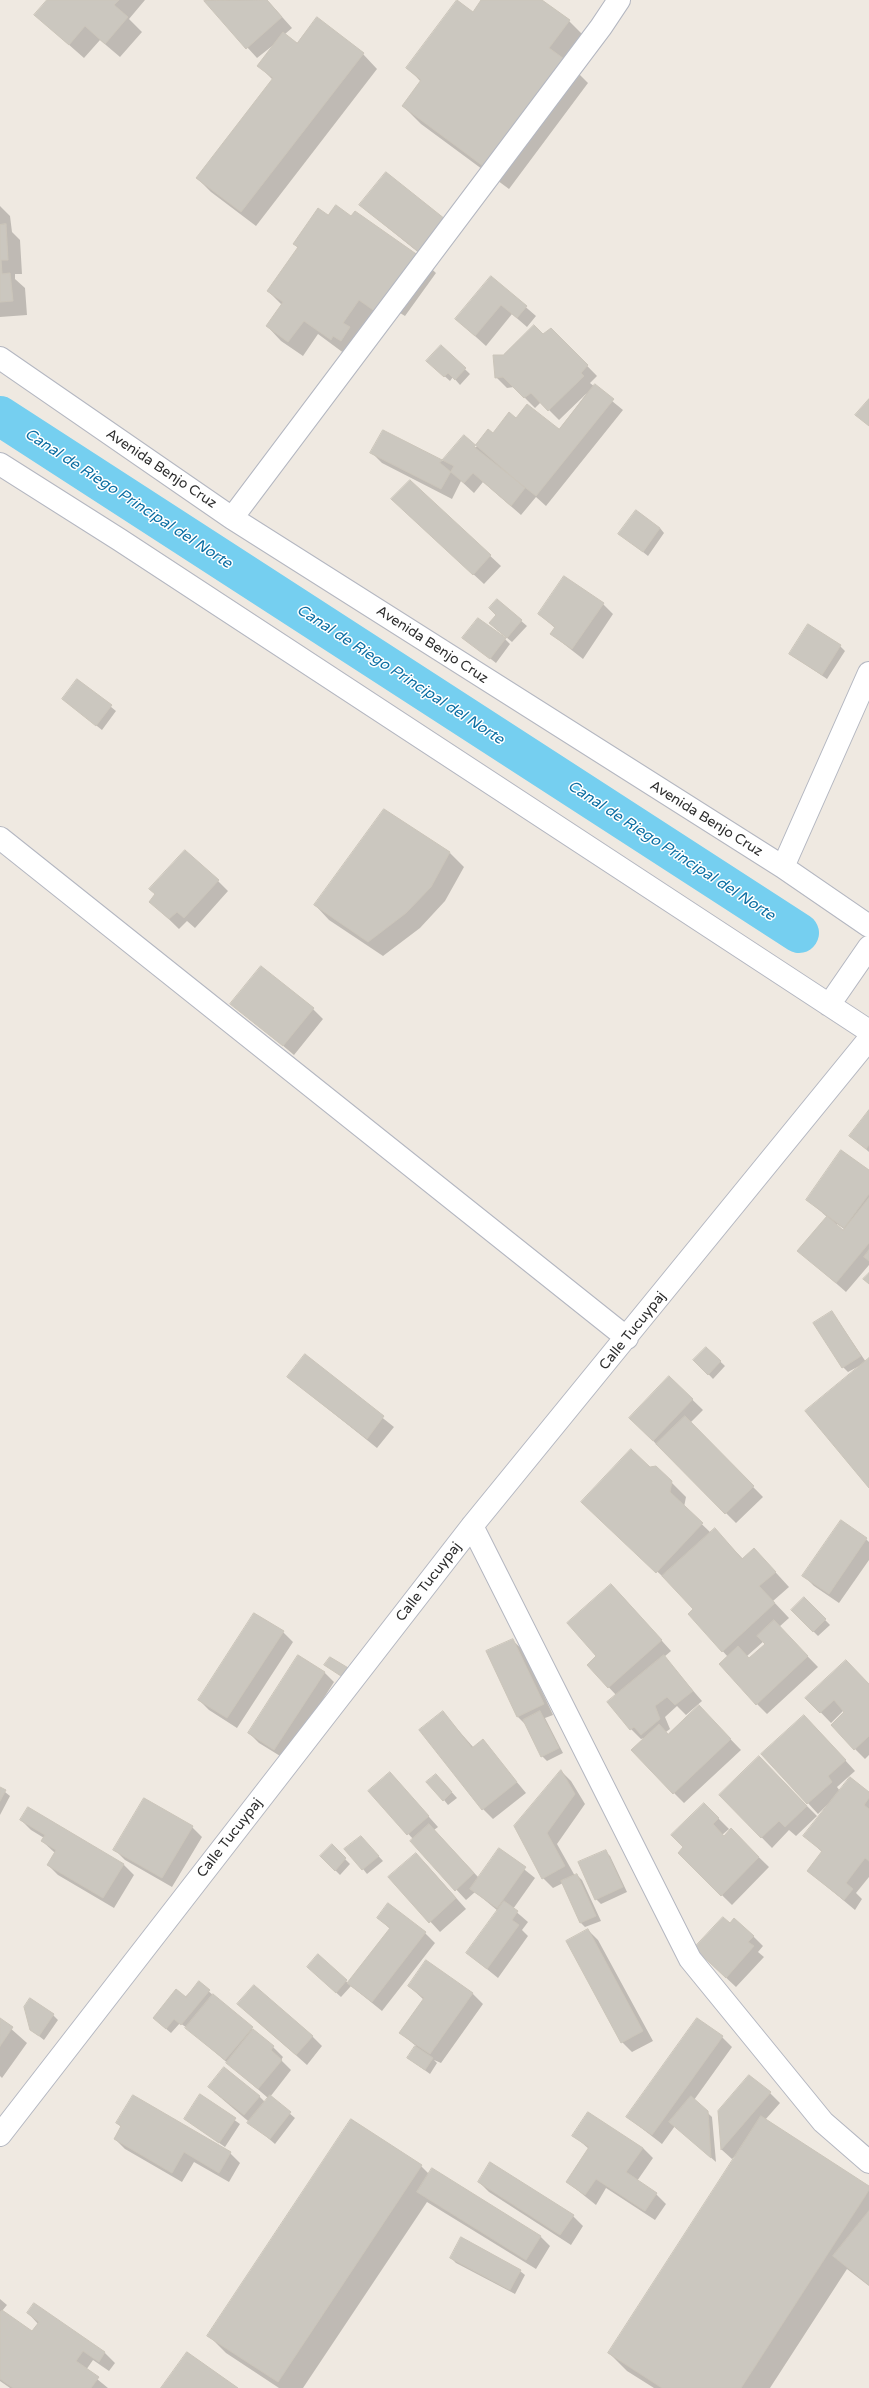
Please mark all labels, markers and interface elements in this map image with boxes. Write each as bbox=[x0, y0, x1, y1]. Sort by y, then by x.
water label: Canal de Riego Principal del Norte bbox=[21, 425, 235, 573]
street label: Avenida Benjo Cruz bbox=[102, 426, 220, 512]
water label: Canal de Riego Principal del Norte bbox=[293, 601, 507, 749]
street label: Avenida Benjo Cruz bbox=[373, 603, 491, 687]
water label: Canal de Riego Principal del Norte bbox=[564, 777, 778, 925]
street label: Avenida Benjo Cruz bbox=[647, 777, 765, 861]
street label: Calle Tucuypaj bbox=[596, 1288, 670, 1374]
street label: Calle Tucuypaj bbox=[393, 1539, 465, 1625]
street label: Calle Tucuypaj bbox=[194, 1795, 266, 1881]

